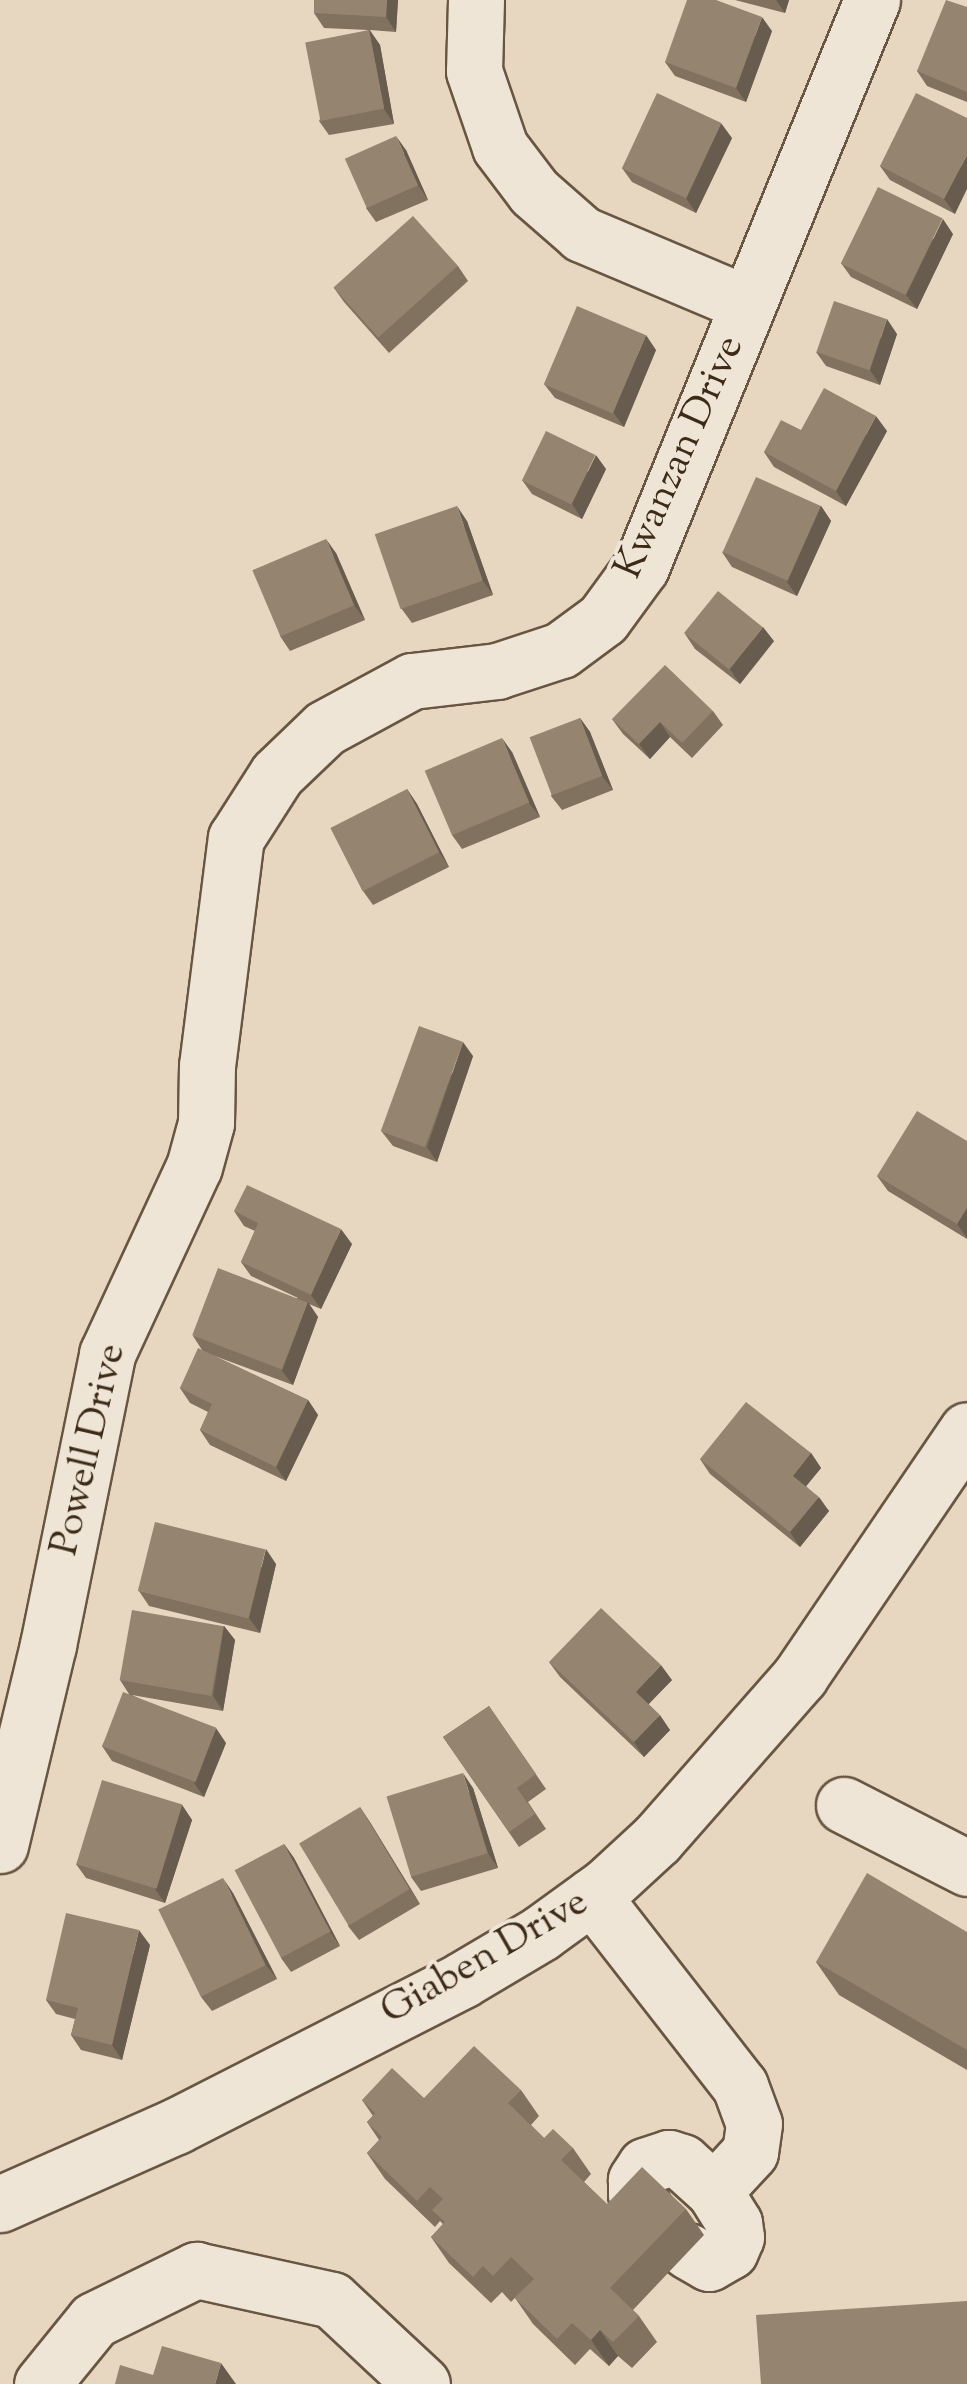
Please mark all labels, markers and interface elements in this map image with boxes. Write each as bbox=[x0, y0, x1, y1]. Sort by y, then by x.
street label: Kwanzan Drive bbox=[606, 329, 756, 587]
street label: Powell Drive bbox=[42, 1339, 138, 1561]
street label: Giaben Drive bbox=[373, 1879, 597, 2037]

